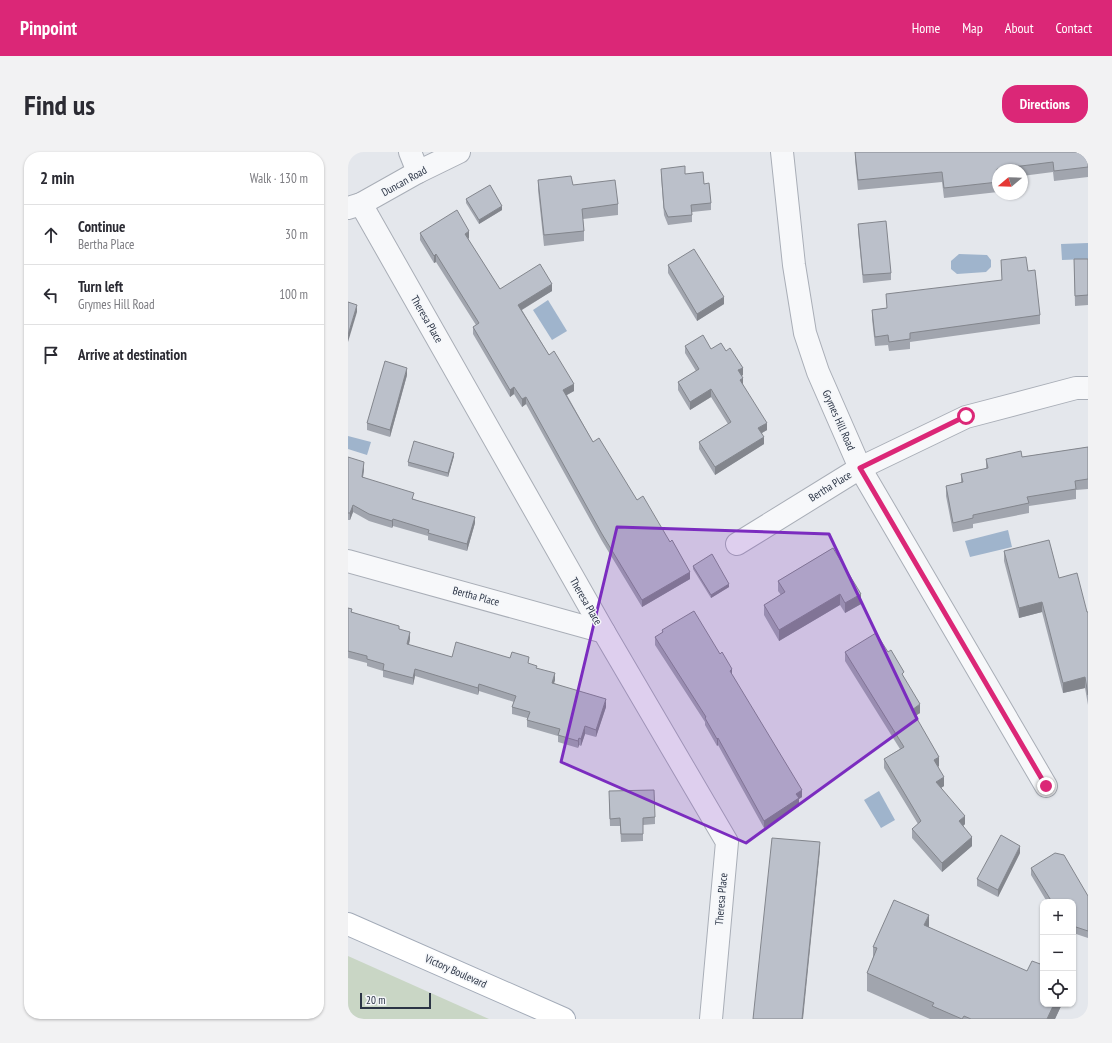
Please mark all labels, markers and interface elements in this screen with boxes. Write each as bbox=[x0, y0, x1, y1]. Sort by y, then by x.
text: Pinpoint bbox=[20, 16, 77, 40]
text: Home bbox=[912, 19, 940, 37]
text: Map bbox=[962, 19, 983, 37]
text: About bbox=[1005, 19, 1034, 37]
text: Contact bbox=[1056, 19, 1092, 37]
button: Directions bbox=[1002, 85, 1088, 123]
text: Find us bbox=[24, 86, 95, 123]
street label: Duncan Road bbox=[379, 163, 429, 199]
north arrow bbox=[992, 164, 1028, 200]
text: 2 min bbox=[40, 167, 74, 189]
text: Walk · 130 m bbox=[250, 170, 308, 187]
text: Continue bbox=[78, 217, 125, 236]
icon: ahead bbox=[40, 224, 62, 246]
text: 30 m bbox=[285, 226, 308, 243]
text: Bertha Place bbox=[78, 236, 135, 253]
text: Turn left bbox=[78, 277, 123, 296]
icon: left bbox=[40, 284, 62, 306]
text: 100 m bbox=[279, 286, 308, 303]
street label: Theresa Place bbox=[408, 293, 446, 346]
text: Grymes Hill Road bbox=[78, 296, 155, 313]
icon: arrive bbox=[40, 344, 62, 366]
text: Arrive at destination bbox=[78, 345, 187, 364]
street label: Grymes Hill Road bbox=[819, 388, 859, 453]
route start bbox=[957, 407, 975, 425]
street label: Bertha Place bbox=[806, 467, 854, 505]
street label: Theresa Place bbox=[567, 575, 605, 628]
street label: Bertha Place bbox=[451, 583, 501, 609]
route end bbox=[1037, 777, 1055, 795]
street label: Theresa Place bbox=[712, 872, 730, 926]
map controls bbox=[1040, 899, 1076, 1007]
button: + bbox=[1040, 899, 1076, 935]
button: − bbox=[1040, 935, 1076, 971]
street label: Victory Boulevard bbox=[422, 951, 489, 991]
button: locate bbox=[1040, 971, 1076, 1007]
scale bar bbox=[360, 991, 431, 1010]
text: 20 m bbox=[366, 993, 385, 1007]

